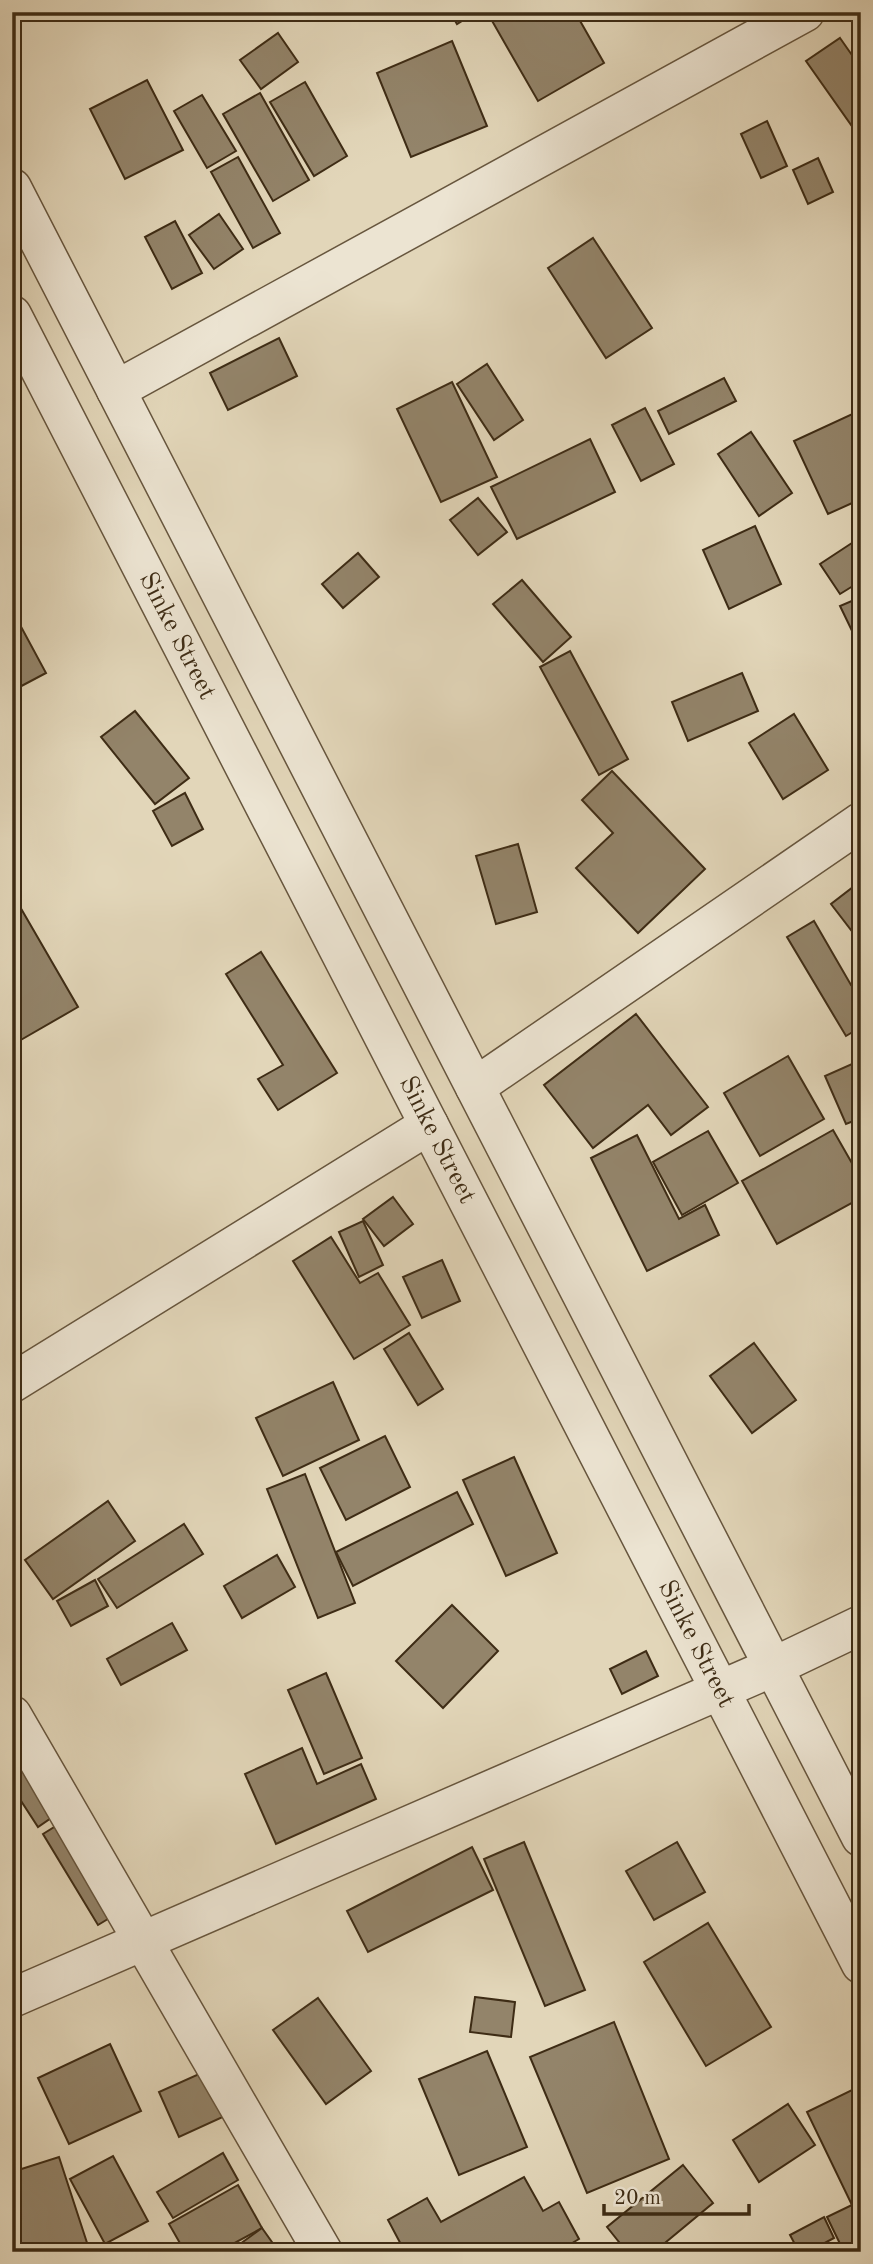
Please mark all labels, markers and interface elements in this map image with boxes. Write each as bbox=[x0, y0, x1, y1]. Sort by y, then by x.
street label: Sinke Street bbox=[134, 568, 220, 704]
street label: Sinke Street bbox=[394, 1072, 480, 1208]
street label: Sinke Street bbox=[653, 1576, 739, 1712]
scale bar bbox=[604, 2173, 749, 2217]
text: 20 m bbox=[614, 2188, 661, 2209]

